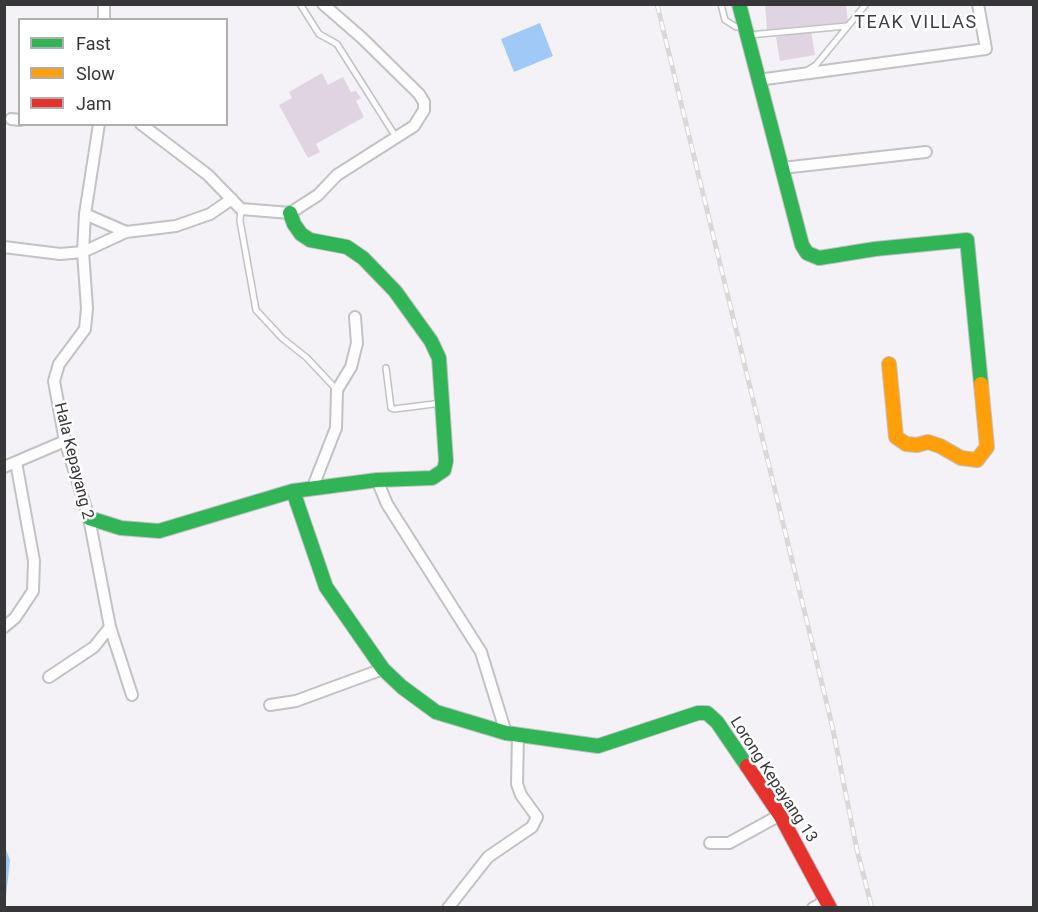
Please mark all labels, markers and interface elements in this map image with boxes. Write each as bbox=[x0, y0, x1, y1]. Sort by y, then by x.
district label: TEAK VILLAS bbox=[854, 12, 978, 34]
legend bbox=[18, 18, 228, 126]
text: Fast bbox=[76, 33, 111, 54]
text: Slow bbox=[76, 63, 115, 84]
text: Jam bbox=[76, 93, 112, 114]
street label: Hala Kepayang 2 bbox=[49, 401, 97, 521]
street label: Lorong Kepayang 13 bbox=[725, 714, 821, 846]

